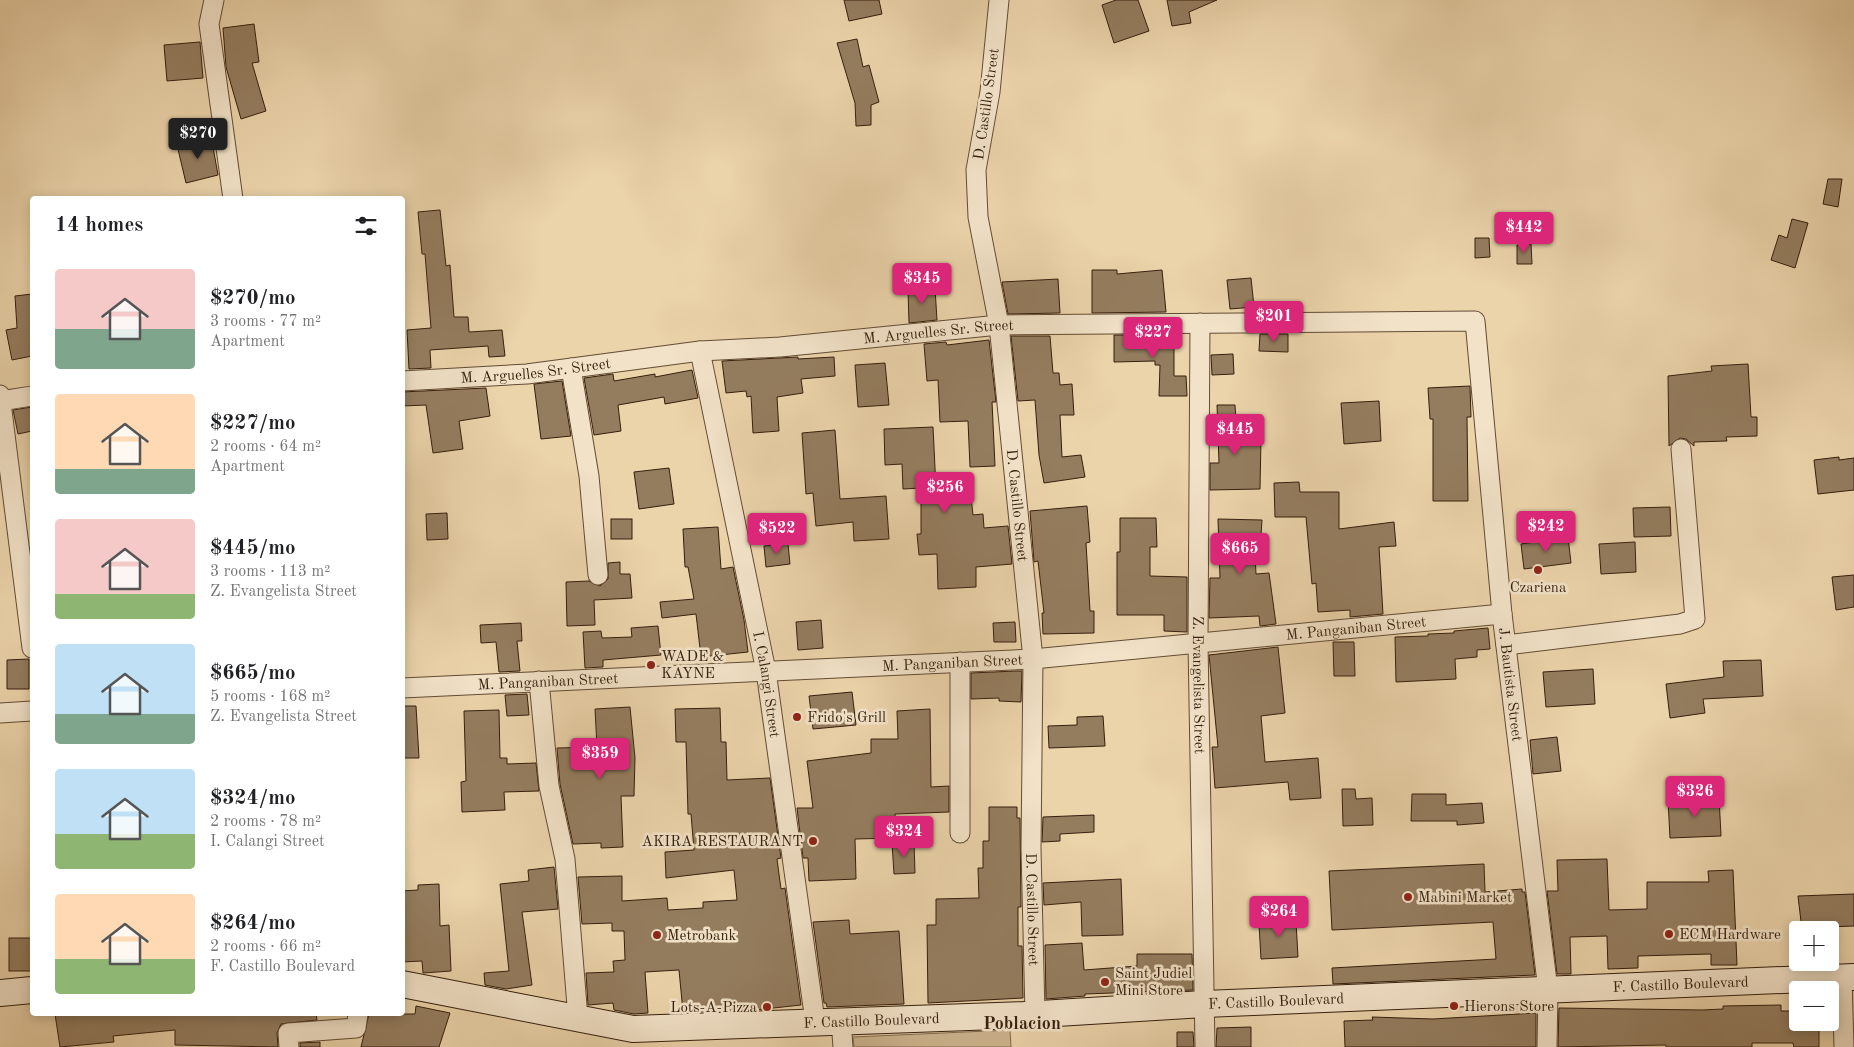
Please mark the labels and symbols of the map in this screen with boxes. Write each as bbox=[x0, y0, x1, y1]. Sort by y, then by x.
street label: D. Castillo Street bbox=[972, 47, 1003, 161]
pin: $270 bbox=[168, 118, 228, 160]
pin: $442 bbox=[1494, 212, 1554, 254]
pin: $345 bbox=[892, 262, 952, 305]
pin: $201 bbox=[1244, 300, 1304, 343]
pin: $227 bbox=[1123, 316, 1183, 359]
street label: M. Arguelles Sr. Street bbox=[863, 319, 1014, 348]
street label: M. Arguelles Sr. Street bbox=[460, 357, 612, 387]
pin: $445 bbox=[1205, 414, 1265, 456]
street label: D. Castillo Street bbox=[1003, 448, 1029, 562]
pin: $256 bbox=[915, 472, 975, 514]
pin: $242 bbox=[1516, 510, 1576, 553]
pin: $522 bbox=[747, 512, 807, 555]
pin: $665 bbox=[1210, 532, 1270, 575]
marker: Czariena bbox=[1532, 564, 1544, 576]
place label: Czariena bbox=[1510, 581, 1567, 596]
street label: M. Panganiban Street bbox=[1285, 615, 1427, 644]
street label: Z. Evangelista Street bbox=[1189, 616, 1206, 754]
street label: J. Bautista Street bbox=[1495, 627, 1524, 742]
street label: I. Calangi Street bbox=[749, 630, 781, 739]
place label: WADE & KAYNE bbox=[661, 650, 724, 682]
street label: M. Panganiban Street bbox=[882, 653, 1023, 675]
marker: WADE & KAYNE bbox=[645, 659, 657, 671]
street label: M. Panganiban Street bbox=[477, 672, 619, 694]
marker: Frido's Grill bbox=[791, 711, 803, 723]
place label: Frido's Grill bbox=[807, 711, 886, 726]
pin: $359 bbox=[570, 738, 630, 780]
pin: $326 bbox=[1665, 776, 1725, 818]
pin: $324 bbox=[874, 816, 934, 858]
place label: AKIRA RESTAURANT bbox=[642, 835, 803, 850]
marker: AKIRA RESTAURANT bbox=[807, 835, 819, 847]
street label: D. Castillo Street bbox=[1022, 853, 1040, 966]
marker: Mabini Market bbox=[1402, 891, 1414, 903]
place label: Mabini Market bbox=[1418, 891, 1512, 906]
pin: $264 bbox=[1249, 896, 1309, 938]
marker: ECM Hardware bbox=[1663, 928, 1675, 940]
place label: ECM Hardware bbox=[1679, 928, 1781, 943]
marker: Metrobank bbox=[651, 929, 663, 941]
place label: Metrobank bbox=[667, 929, 737, 944]
place label: Saint Judiel Mini Store bbox=[1115, 967, 1192, 999]
street label: F. Castillo Boulevard bbox=[1612, 975, 1749, 996]
marker: Saint Judiel Mini Store bbox=[1099, 976, 1111, 988]
street label: F. Castillo Boulevard bbox=[1208, 992, 1345, 1013]
marker: Hierons Store bbox=[1448, 1000, 1460, 1012]
place label: Hierons Store bbox=[1464, 1000, 1554, 1015]
place label: Lots-A-Pizza bbox=[670, 1001, 758, 1016]
marker: Lots-A-Pizza bbox=[761, 1001, 773, 1013]
street label: F. Castillo Boulevard bbox=[803, 1012, 940, 1032]
district label: Poblacion bbox=[983, 1015, 1061, 1033]

